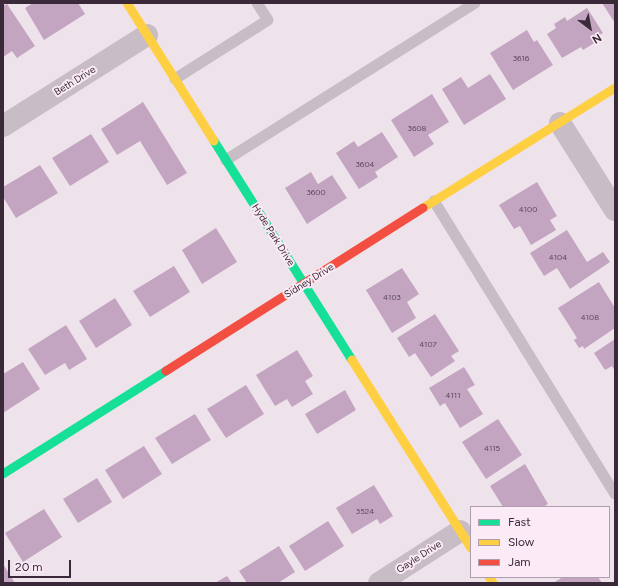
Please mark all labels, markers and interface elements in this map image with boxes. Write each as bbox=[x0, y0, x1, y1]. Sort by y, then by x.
north arrow bbox=[570, 8, 610, 48]
text: N bbox=[590, 31, 604, 46]
house number: 3616 bbox=[513, 54, 529, 64]
street label: Beth Drive bbox=[52, 64, 98, 98]
house number: 3608 bbox=[408, 124, 426, 134]
house number: 3604 bbox=[356, 160, 374, 170]
house number: 3600 bbox=[306, 188, 326, 198]
street label: Hyde Park Drive bbox=[249, 202, 297, 268]
house number: 4100 bbox=[519, 205, 537, 215]
house number: 4104 bbox=[549, 253, 567, 263]
street label: Sidney Drive bbox=[282, 261, 336, 301]
house number: 4103 bbox=[383, 293, 401, 303]
house number: 4108 bbox=[581, 313, 599, 323]
house number: 4107 bbox=[419, 340, 437, 350]
house number: 4111 bbox=[446, 391, 460, 401]
house number: 4115 bbox=[484, 444, 500, 454]
legend bbox=[470, 506, 610, 578]
house number: 3524 bbox=[356, 507, 374, 517]
text: Fast bbox=[508, 515, 531, 529]
text: Slow bbox=[508, 535, 534, 549]
street label: Gayle Drive bbox=[394, 538, 444, 576]
scale bar bbox=[10, 552, 73, 578]
text: Jam bbox=[508, 555, 531, 569]
text: 20 m bbox=[15, 560, 43, 574]

